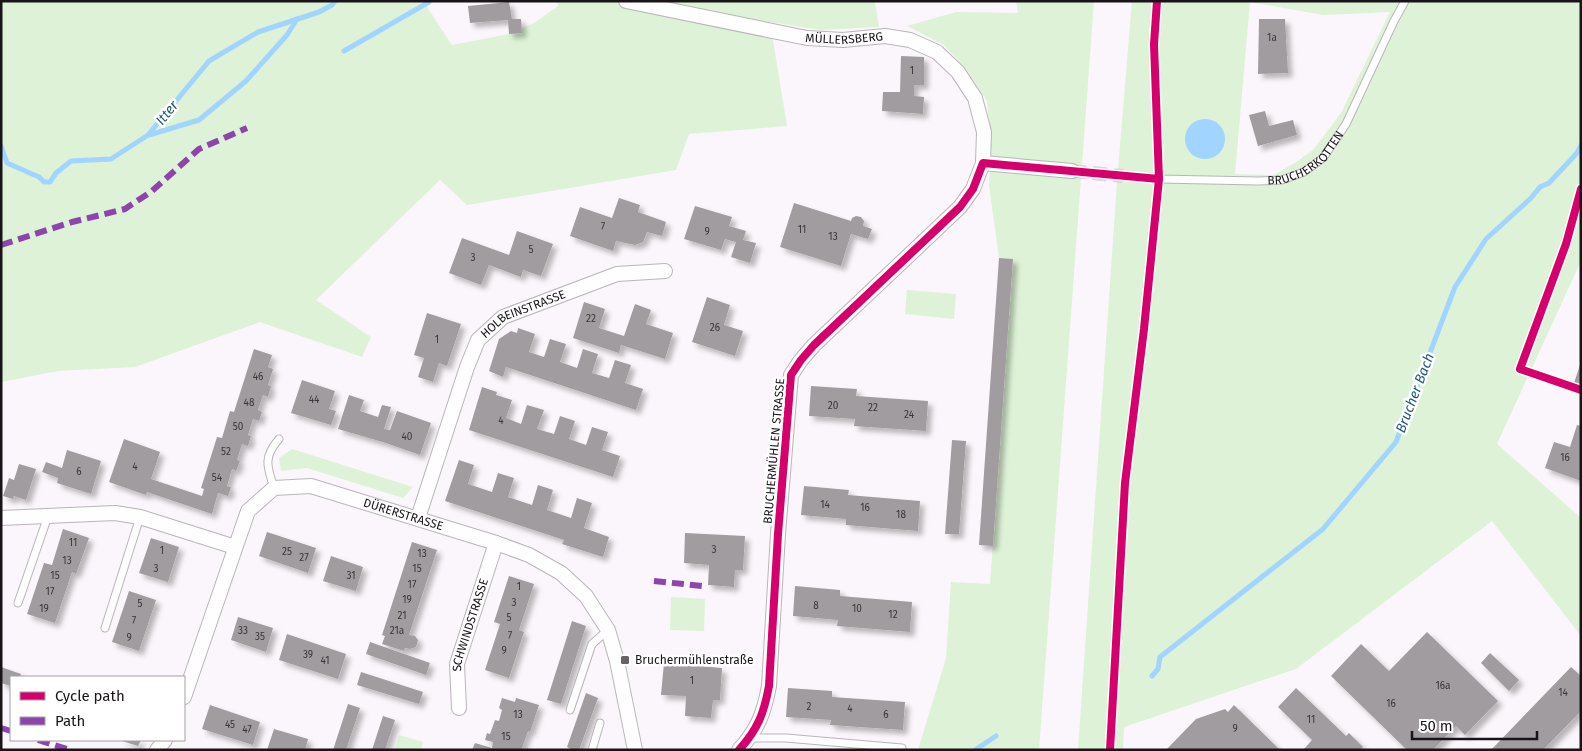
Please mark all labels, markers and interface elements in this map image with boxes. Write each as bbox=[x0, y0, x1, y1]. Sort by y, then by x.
street label: MÜLLERSBERG bbox=[805, 29, 884, 47]
house number: 1a bbox=[1267, 32, 1277, 44]
house number: 1 bbox=[910, 65, 914, 77]
water label: Itter bbox=[152, 97, 182, 129]
street label: BRUCHERKOTTEN bbox=[1267, 128, 1346, 188]
house number: 7 bbox=[601, 221, 606, 233]
house number: 11 bbox=[798, 224, 806, 236]
house number: 9 bbox=[704, 226, 710, 238]
house number: 13 bbox=[828, 231, 838, 243]
house number: 5 bbox=[528, 244, 534, 256]
house number: 3 bbox=[471, 252, 476, 264]
street label: HOLBEINSTRASSE bbox=[478, 287, 567, 341]
house number: 22 bbox=[586, 313, 596, 325]
house number: 26 bbox=[710, 322, 720, 334]
house number: 1 bbox=[435, 334, 439, 346]
water label: Brucher Bach bbox=[1392, 351, 1438, 435]
house number: 46 bbox=[253, 371, 263, 383]
street label: BRUCHERMÜHLEN STRASSE bbox=[759, 377, 787, 524]
house number: 44 bbox=[309, 394, 320, 406]
house number: 48 bbox=[244, 397, 255, 409]
house number: 20 bbox=[828, 400, 839, 412]
house number: 22 bbox=[868, 402, 878, 414]
house number: 24 bbox=[904, 409, 915, 421]
house number: 4 bbox=[498, 415, 504, 427]
house number: 50 bbox=[233, 421, 244, 433]
house number: 40 bbox=[402, 431, 413, 443]
house number: 52 bbox=[221, 446, 231, 458]
house number: 16 bbox=[1560, 452, 1570, 464]
house number: 4 bbox=[132, 461, 138, 473]
house number: 6 bbox=[76, 466, 82, 478]
house number: 54 bbox=[212, 472, 223, 484]
street label: DÜRERSTRASSE bbox=[362, 496, 445, 533]
house number: 14 bbox=[820, 499, 831, 511]
house number: 16 bbox=[860, 502, 870, 514]
house number: 18 bbox=[896, 509, 906, 521]
house number: 11 bbox=[69, 537, 77, 549]
house number: 3 bbox=[712, 544, 717, 556]
house number: 1 bbox=[160, 545, 164, 557]
house number: 25 bbox=[282, 546, 292, 558]
house number: 13 bbox=[417, 548, 427, 560]
house number: 27 bbox=[299, 552, 309, 564]
house number: 13 bbox=[62, 555, 72, 567]
house number: 3 bbox=[154, 563, 159, 575]
house number: 15 bbox=[412, 563, 422, 575]
house number: 15 bbox=[50, 570, 60, 582]
house number: 31 bbox=[346, 570, 356, 582]
street label: SCHWINDSTRASSE bbox=[450, 577, 491, 672]
house number: 17 bbox=[408, 579, 417, 591]
house number: 1 bbox=[517, 581, 521, 593]
house number: 17 bbox=[46, 586, 55, 598]
house number: 19 bbox=[402, 594, 412, 606]
house number: 3 bbox=[512, 597, 517, 609]
house number: 5 bbox=[137, 598, 143, 610]
house number: 8 bbox=[813, 600, 819, 612]
house number: 19 bbox=[39, 603, 49, 615]
house number: 10 bbox=[852, 603, 862, 615]
house number: 12 bbox=[888, 609, 898, 621]
house number: 21 bbox=[397, 610, 407, 622]
house number: 5 bbox=[506, 612, 512, 624]
house number: 7 bbox=[132, 615, 137, 627]
house number: 33 bbox=[238, 625, 248, 637]
house number: 21a bbox=[390, 625, 404, 637]
house number: 7 bbox=[508, 630, 513, 642]
house number: 35 bbox=[255, 631, 265, 643]
house number: 9 bbox=[126, 632, 132, 644]
house number: 9 bbox=[501, 645, 507, 657]
house number: 39 bbox=[303, 649, 313, 661]
place label: Bruchermühlenstraße bbox=[635, 653, 754, 667]
marker: Bruchermühlenstraße bbox=[619, 654, 631, 666]
house number: 41 bbox=[320, 655, 330, 667]
house number: 1 bbox=[690, 675, 694, 687]
legend bbox=[10, 676, 185, 741]
house number: 16a bbox=[1435, 680, 1451, 692]
text: Cycle path bbox=[55, 687, 125, 705]
house number: 14 bbox=[1558, 687, 1569, 699]
house number: 16 bbox=[1386, 698, 1396, 710]
house number: 2 bbox=[807, 701, 812, 713]
house number: 4 bbox=[847, 703, 853, 715]
scale bar bbox=[1412, 708, 1537, 740]
house number: 13 bbox=[513, 709, 523, 721]
house number: 6 bbox=[883, 709, 889, 721]
text: Path bbox=[55, 712, 85, 730]
house number: 11 bbox=[1307, 714, 1315, 726]
text: 50 m bbox=[1420, 717, 1453, 735]
house number: 45 bbox=[225, 719, 235, 731]
house number: 9 bbox=[1232, 723, 1238, 735]
house number: 47 bbox=[242, 724, 252, 736]
house number: 15 bbox=[501, 731, 511, 743]

